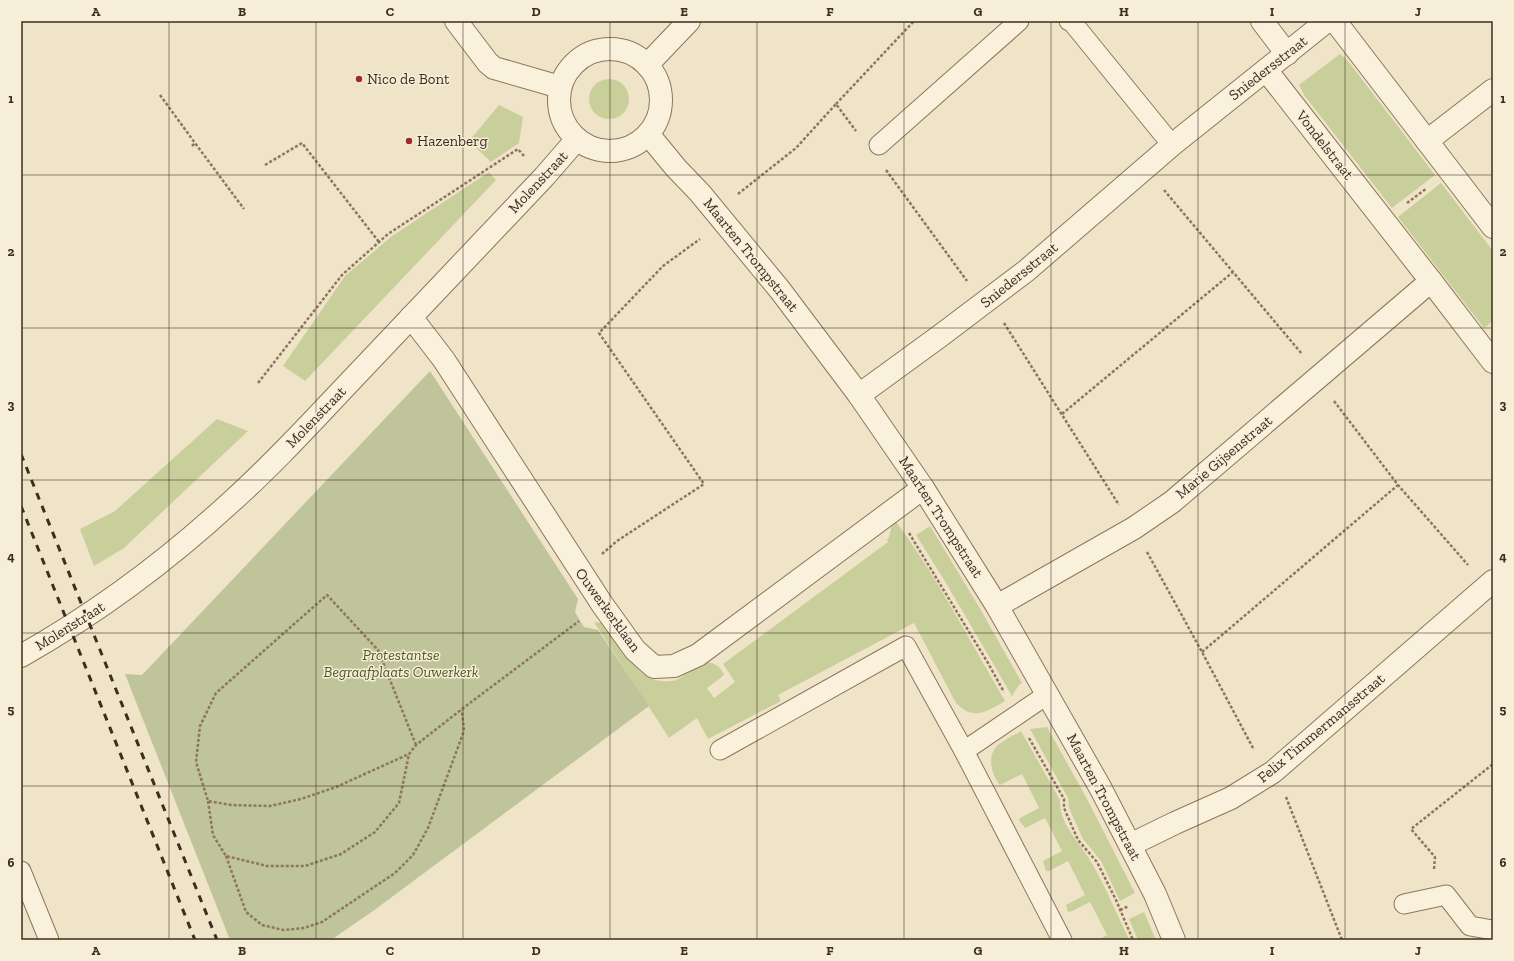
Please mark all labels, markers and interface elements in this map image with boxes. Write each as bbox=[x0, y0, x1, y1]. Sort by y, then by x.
text: A bbox=[92, 4, 101, 19]
text: B bbox=[238, 4, 246, 19]
text: C bbox=[386, 4, 394, 19]
text: D bbox=[531, 4, 541, 19]
text: E bbox=[680, 4, 688, 19]
text: F bbox=[826, 4, 834, 19]
text: G bbox=[974, 4, 983, 19]
text: H bbox=[1119, 4, 1129, 19]
text: I bbox=[1270, 4, 1275, 19]
text: J bbox=[1415, 4, 1421, 19]
street label: Sniedersstraat bbox=[1225, 32, 1311, 104]
place label: Nico de Bont bbox=[367, 70, 450, 88]
marker: Nico de Bont bbox=[354, 74, 364, 84]
text: 1 bbox=[8, 91, 14, 106]
text: 1 bbox=[1500, 91, 1506, 106]
street label: Vondelstraat bbox=[1292, 106, 1358, 183]
place label: Hazenberg bbox=[417, 132, 488, 150]
marker: Hazenberg bbox=[404, 136, 414, 146]
street label: Molenstraat bbox=[505, 147, 572, 217]
street label: Maarten Trompstraat bbox=[700, 195, 803, 316]
street label: Sniedersstraat bbox=[977, 238, 1062, 312]
text: 2 bbox=[8, 244, 15, 259]
text: 2 bbox=[1500, 244, 1507, 259]
street label: Molenstraat bbox=[282, 382, 350, 452]
text: 3 bbox=[8, 397, 15, 412]
text: 3 bbox=[1500, 397, 1507, 412]
street label: Marie Gijsenstraat bbox=[1172, 411, 1276, 503]
street label: Maarten Trompstraat bbox=[895, 453, 987, 581]
text: 4 bbox=[7, 549, 15, 564]
text: 4 bbox=[1499, 549, 1507, 564]
street label: Ouwerkerklaan bbox=[571, 564, 645, 656]
street label: Molenstraat bbox=[32, 597, 109, 654]
park label: Protestantse Begraafplaats Ouwerkerk bbox=[324, 646, 479, 681]
street label: Felix Timmermansstraat bbox=[1254, 669, 1389, 787]
text: 5 bbox=[8, 702, 15, 717]
text: 5 bbox=[1500, 702, 1507, 717]
street label: Maarten Trompstraat bbox=[1063, 731, 1145, 864]
text: 6 bbox=[8, 855, 15, 870]
text: 6 bbox=[1500, 855, 1507, 870]
text: A bbox=[92, 943, 101, 958]
text: B bbox=[238, 943, 246, 958]
text: C bbox=[386, 943, 394, 958]
text: D bbox=[531, 943, 541, 958]
text: E bbox=[680, 943, 688, 958]
text: F bbox=[826, 943, 834, 958]
text: G bbox=[974, 943, 983, 958]
text: H bbox=[1119, 943, 1129, 958]
text: I bbox=[1270, 943, 1275, 958]
text: J bbox=[1415, 943, 1421, 958]

